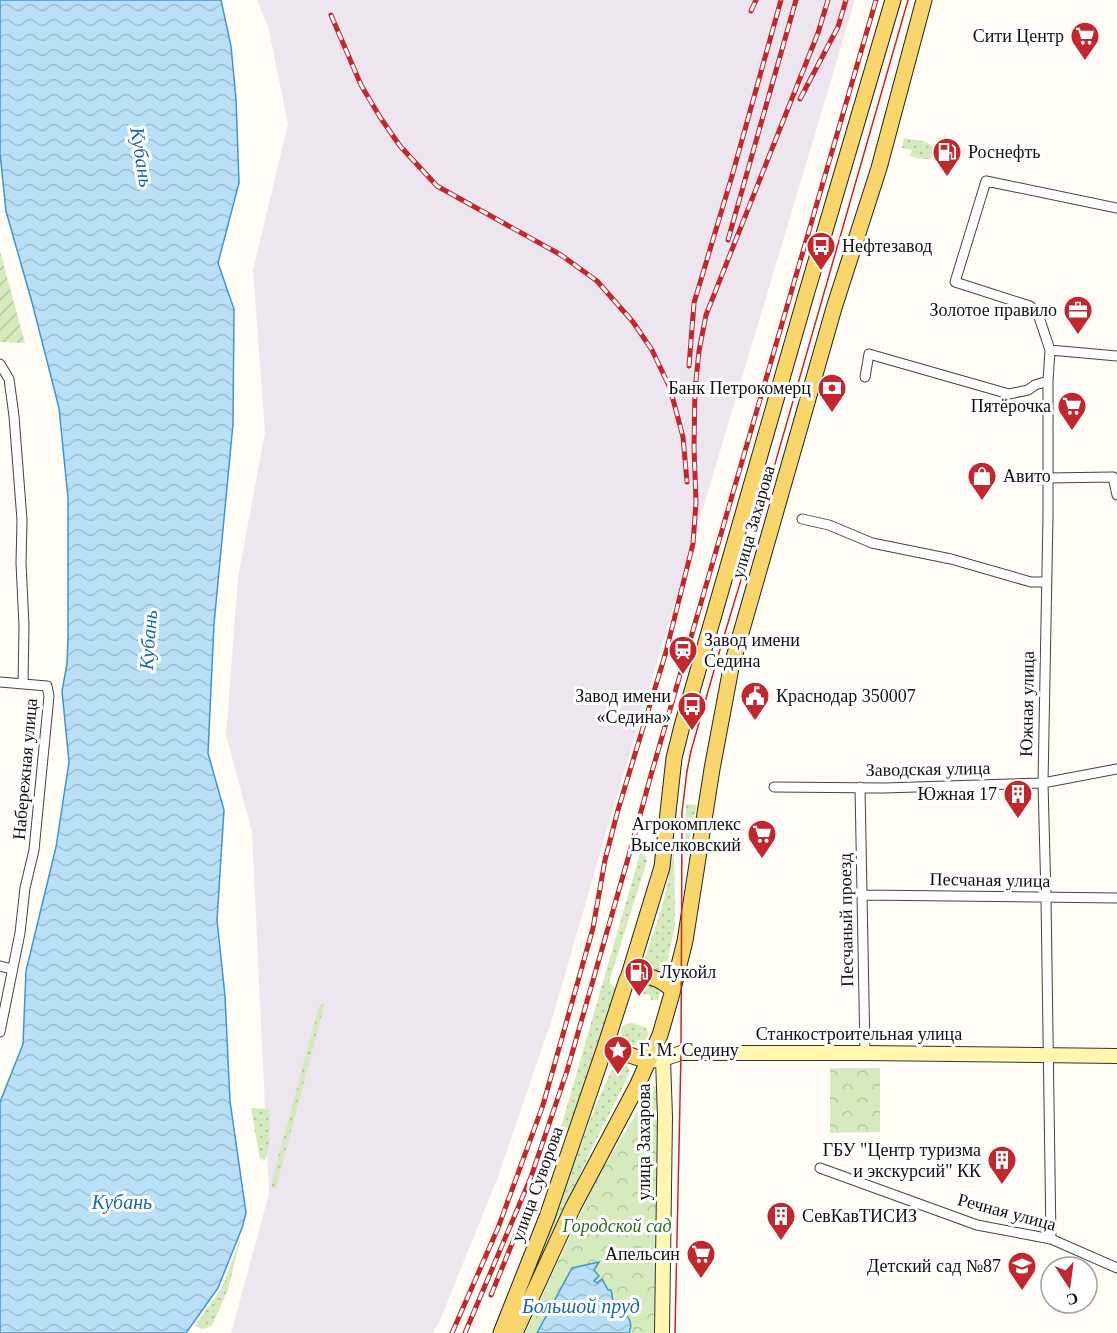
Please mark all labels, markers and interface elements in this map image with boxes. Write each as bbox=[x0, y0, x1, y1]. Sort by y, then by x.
supermarket icon: Сити Центр bbox=[1069, 20, 1101, 62]
place label: Сити Центр bbox=[973, 26, 1064, 46]
water label: Кубань bbox=[125, 124, 158, 189]
fuel station icon: Роснефть bbox=[931, 136, 963, 178]
place label: Роснефть bbox=[968, 142, 1041, 162]
bus stop icon: Нефтезавод bbox=[805, 230, 837, 272]
place label: Нефтезавод bbox=[842, 236, 932, 256]
office icon: Золотое правило bbox=[1062, 294, 1094, 336]
place label: Золотое правило bbox=[929, 300, 1057, 320]
bank icon: Банк Петрокомерц bbox=[816, 372, 848, 414]
place label: Банк Петрокомерц bbox=[668, 378, 811, 398]
supermarket icon: Пятёрочка bbox=[1056, 390, 1088, 432]
place label: Пятёрочка bbox=[971, 396, 1051, 416]
shop icon: Авито bbox=[966, 460, 998, 502]
street label: улица Захарова bbox=[727, 463, 779, 581]
place label: Авито bbox=[1003, 466, 1051, 486]
water label: Кубань bbox=[135, 609, 162, 672]
place label: Завод имени Седина bbox=[704, 630, 800, 671]
station icon: Завод имени Седина bbox=[667, 634, 699, 676]
street label: Южная улица bbox=[1016, 651, 1038, 757]
public building icon: Краснодар 350007 bbox=[739, 680, 771, 722]
place label: Завод имени «Седина» bbox=[575, 686, 671, 727]
place label: Краснодар 350007 bbox=[776, 686, 916, 706]
bus stop icon: Завод имени «Седина» bbox=[676, 690, 708, 732]
street label: Набережная улица bbox=[9, 697, 41, 841]
street label: Заводская улица bbox=[865, 758, 991, 780]
building icon: Южная 17 bbox=[1002, 778, 1034, 820]
place label: Южная 17 bbox=[917, 784, 997, 804]
place label: Агрокомплекс Выселковский bbox=[630, 814, 741, 855]
supermarket icon: Агрокомплекс Выселковский bbox=[746, 818, 778, 860]
street label: Песчаный проезд bbox=[835, 853, 857, 987]
street label: Песчаная улица bbox=[929, 869, 1051, 891]
fuel station icon: Лукойл bbox=[623, 956, 655, 998]
place label: Лукойл bbox=[660, 962, 716, 982]
street label: Станкостроительная улица bbox=[756, 1024, 962, 1044]
place icon: Г. М. Седину bbox=[602, 1034, 634, 1076]
place label: Г. М. Седину bbox=[639, 1040, 739, 1060]
street label: улица Захарова bbox=[634, 1084, 654, 1200]
street label: улица Суворова bbox=[507, 1124, 567, 1244]
place label: ГБУ "Центр туризма и экскурсий" КК bbox=[823, 1140, 982, 1181]
building icon: ГБУ "Центр туризма и экскурсий" КК bbox=[986, 1144, 1018, 1186]
street label: Речная улица bbox=[956, 1189, 1058, 1235]
water label: Кубань bbox=[91, 1191, 152, 1214]
building icon: СевКавТИСИЗ bbox=[765, 1200, 797, 1242]
place label: СевКавТИСИЗ bbox=[802, 1206, 917, 1226]
park label: Городской сад bbox=[561, 1216, 672, 1236]
supermarket icon: Апельсин bbox=[685, 1238, 717, 1280]
place label: Апельсин bbox=[605, 1244, 680, 1264]
school or university icon: Детский сад №87 bbox=[1006, 1250, 1038, 1292]
north arrow bbox=[1039, 1255, 1099, 1315]
place label: Детский сад №87 bbox=[867, 1256, 1001, 1276]
text: С bbox=[1065, 1290, 1080, 1309]
water label: Большой пруд bbox=[521, 1295, 640, 1318]

